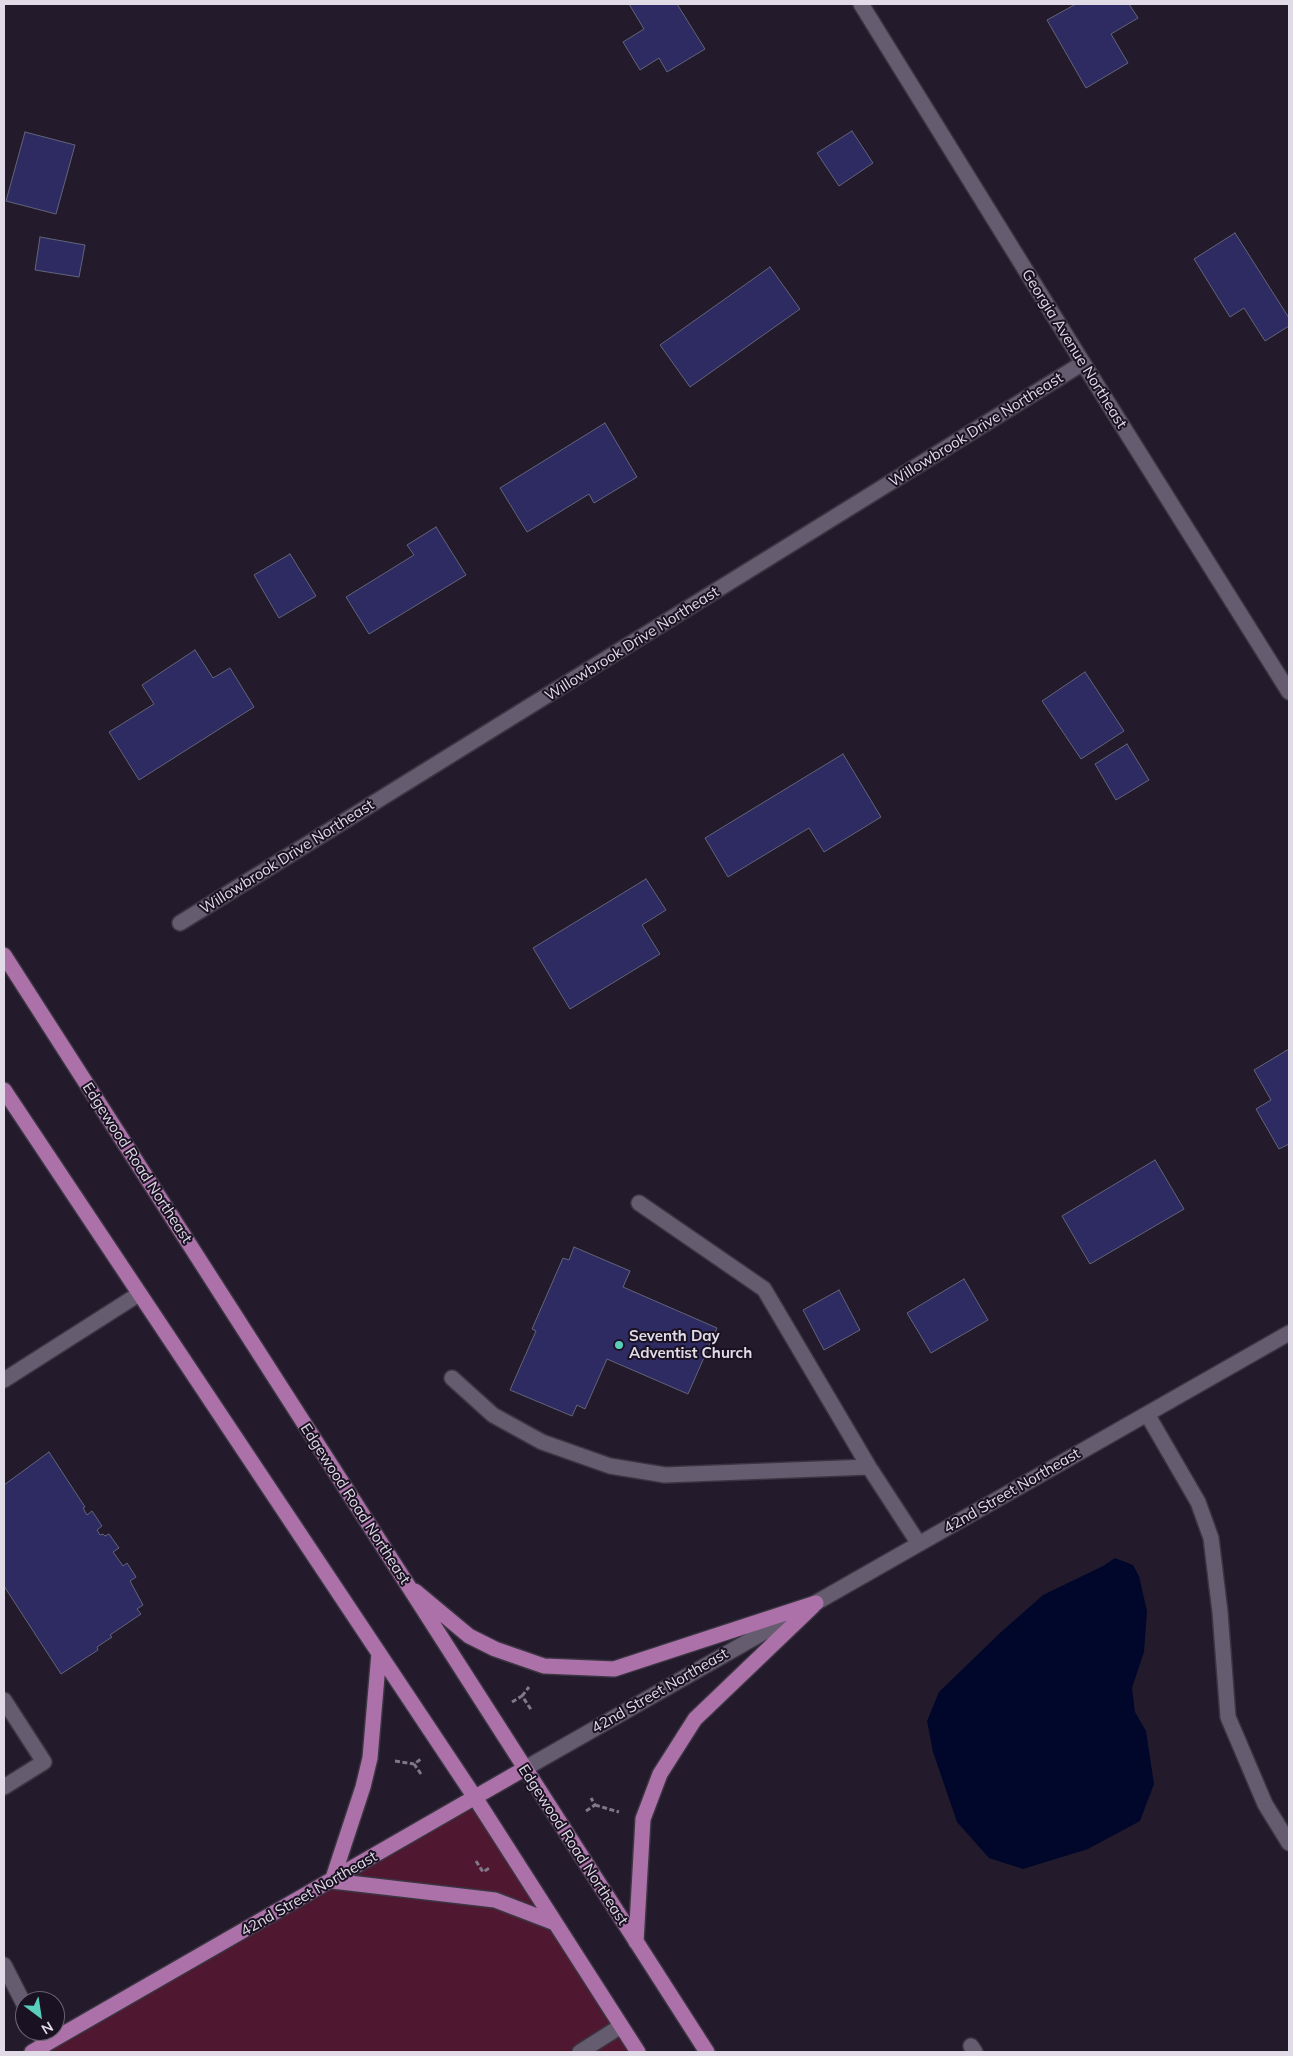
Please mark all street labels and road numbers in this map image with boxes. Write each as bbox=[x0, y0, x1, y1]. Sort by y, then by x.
street label: Georgia Avenue Northeast bbox=[1018, 266, 1130, 432]
street label: Willowbrook Drive Northeast bbox=[886, 369, 1066, 491]
street label: Willowbrook Drive Northeast bbox=[542, 583, 722, 705]
street label: Willowbrook Drive Northeast bbox=[197, 796, 377, 918]
street label: Edgewood Road Northeast bbox=[78, 1079, 196, 1247]
street label: Edgewood Road Northeast bbox=[296, 1420, 414, 1588]
street label: 42nd Street Northeast bbox=[941, 1445, 1083, 1537]
street label: 42nd Street Northeast bbox=[589, 1645, 731, 1737]
street label: Edgewood Road Northeast bbox=[514, 1761, 632, 1929]
street label: 42nd Street Northeast bbox=[238, 1848, 380, 1940]

